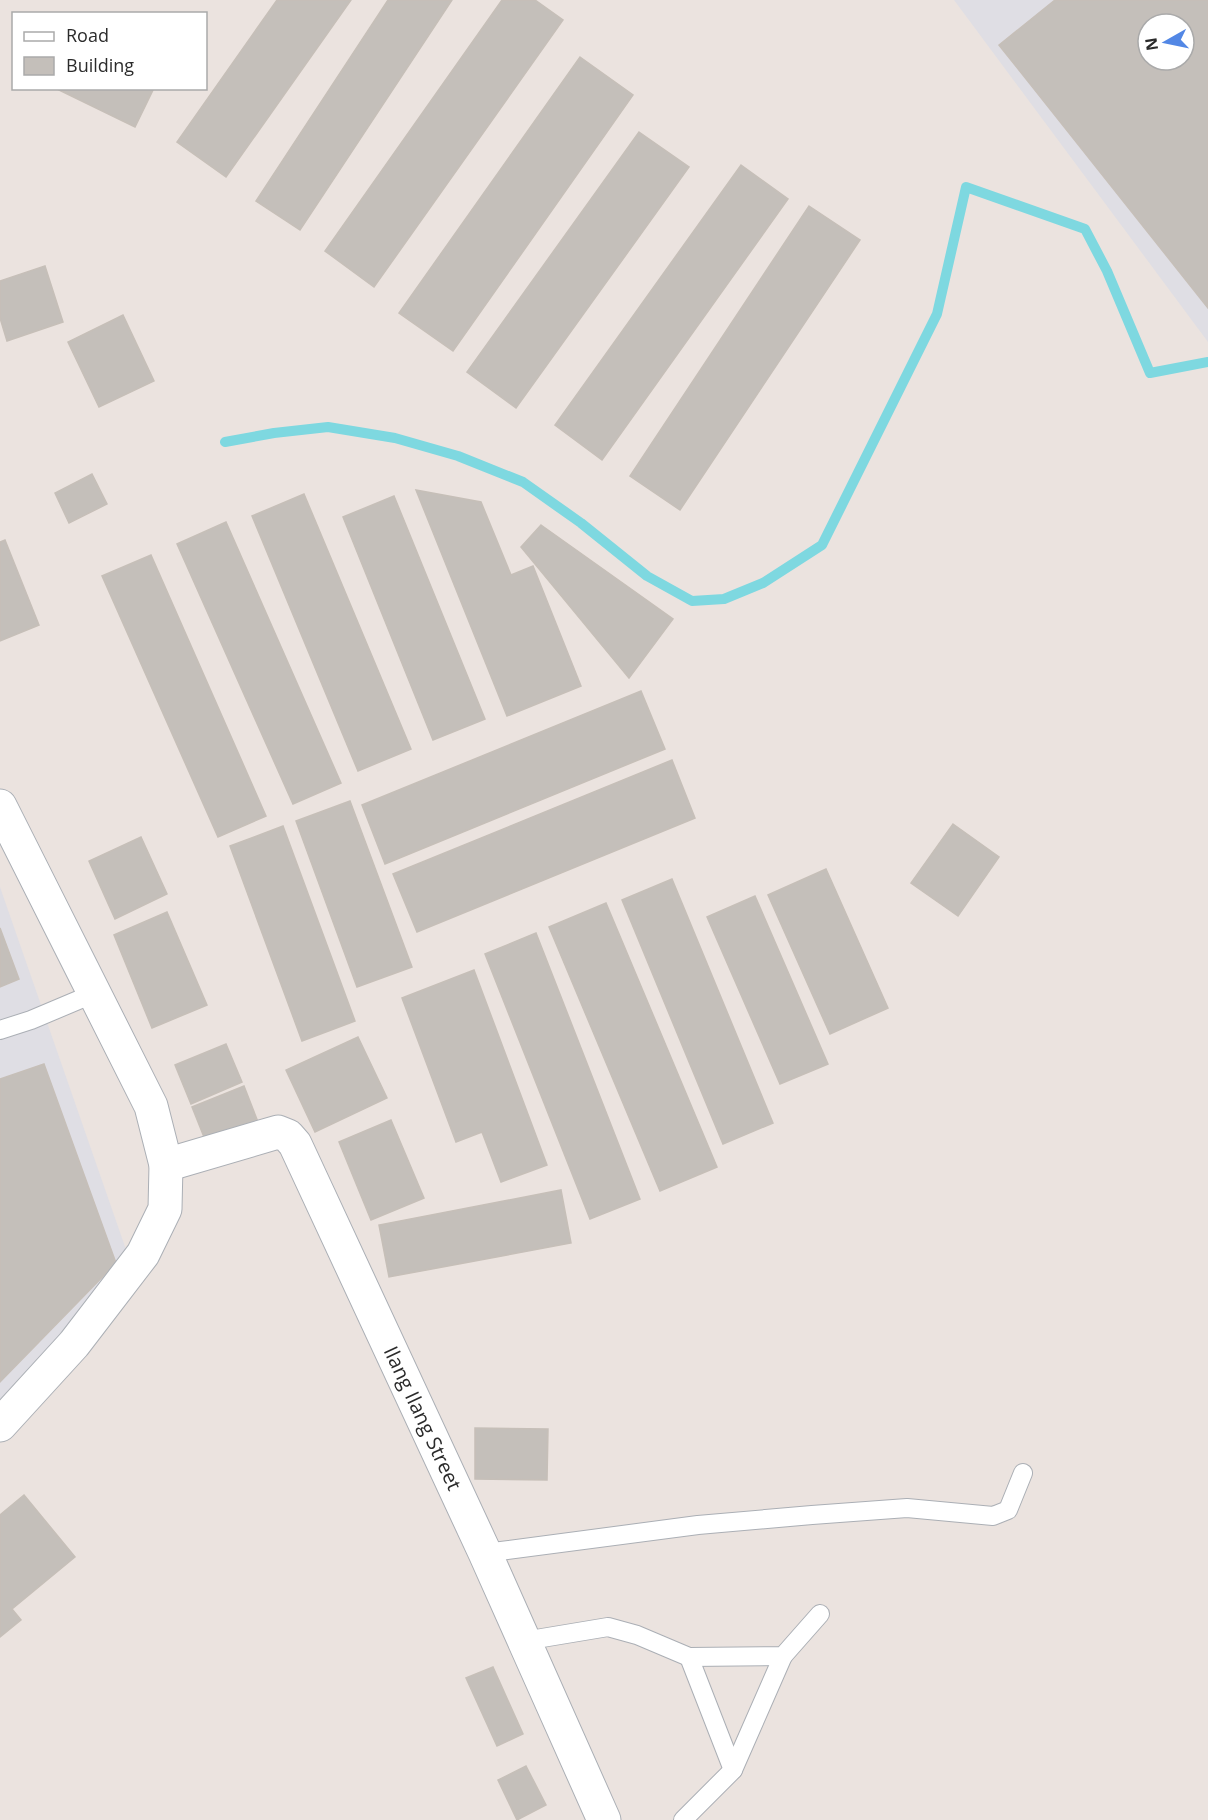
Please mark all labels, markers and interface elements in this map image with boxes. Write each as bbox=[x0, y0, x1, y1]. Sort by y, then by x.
legend bbox=[12, 12, 207, 90]
north arrow bbox=[1136, 12, 1196, 72]
text: Road bbox=[66, 23, 109, 47]
text: N bbox=[1139, 36, 1163, 52]
text: Building bbox=[66, 53, 134, 77]
street label: Ilang Ilang Street bbox=[378, 1342, 468, 1494]

